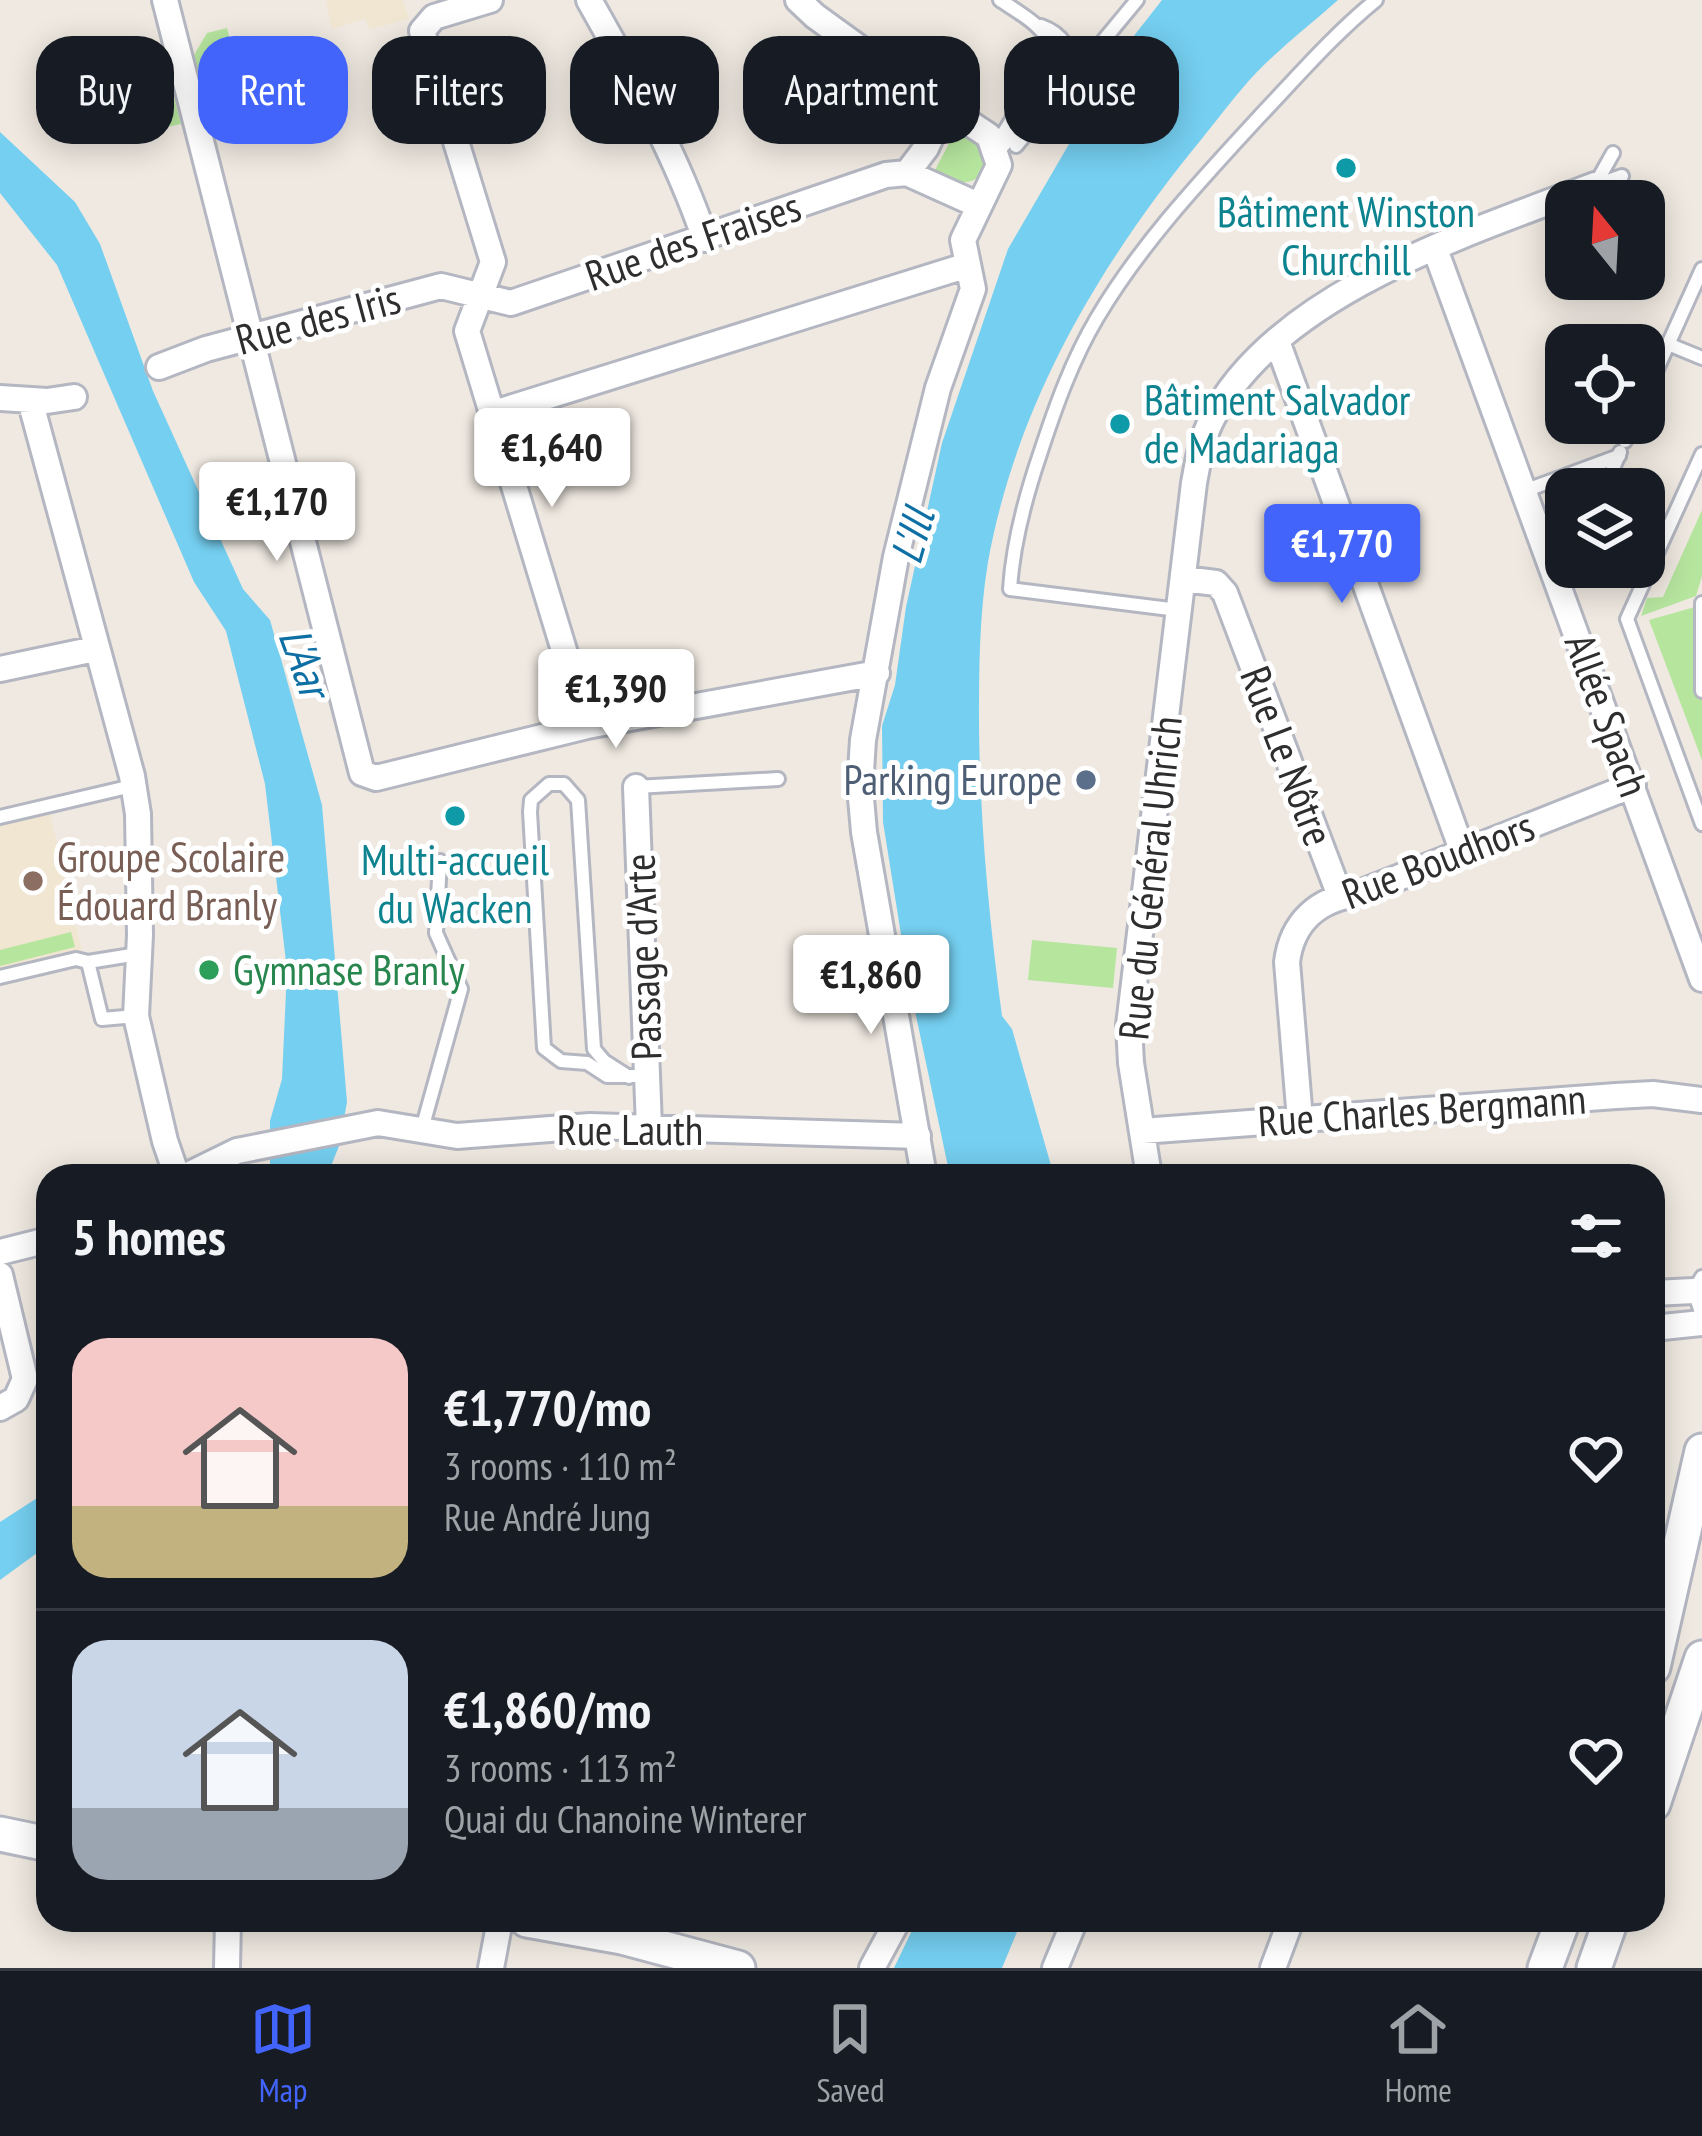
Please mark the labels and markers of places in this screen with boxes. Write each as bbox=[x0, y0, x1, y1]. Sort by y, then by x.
marker: Bâtiment Winston Churchill bbox=[1333, 155, 1359, 181]
place label: Bâtiment Winston Churchill bbox=[1217, 184, 1475, 287]
place label: Bâtiment Salvador de Madariaga bbox=[1144, 372, 1411, 475]
pin: €1,640 bbox=[454, 408, 650, 510]
marker: Bâtiment Salvador de Madariaga bbox=[1107, 411, 1133, 437]
pin: €1,170 bbox=[179, 462, 375, 564]
pin: €1,770 bbox=[1244, 504, 1440, 606]
pin: €1,390 bbox=[518, 649, 714, 751]
place label: Parking Europe bbox=[843, 752, 1062, 807]
marker: Parking Europe bbox=[1073, 767, 1099, 793]
marker: Multi-accueil du Wacken bbox=[442, 803, 468, 829]
place label: Groupe Scolaire Édouard Branly bbox=[57, 829, 285, 932]
place label: Multi-accueil du Wacken bbox=[361, 832, 549, 935]
marker: Groupe Scolaire Édouard Branly bbox=[20, 868, 46, 894]
pin: €1,860 bbox=[773, 935, 969, 1037]
place label: Gymnase Branly bbox=[233, 942, 465, 997]
marker: Gymnase Branly bbox=[196, 957, 222, 983]

